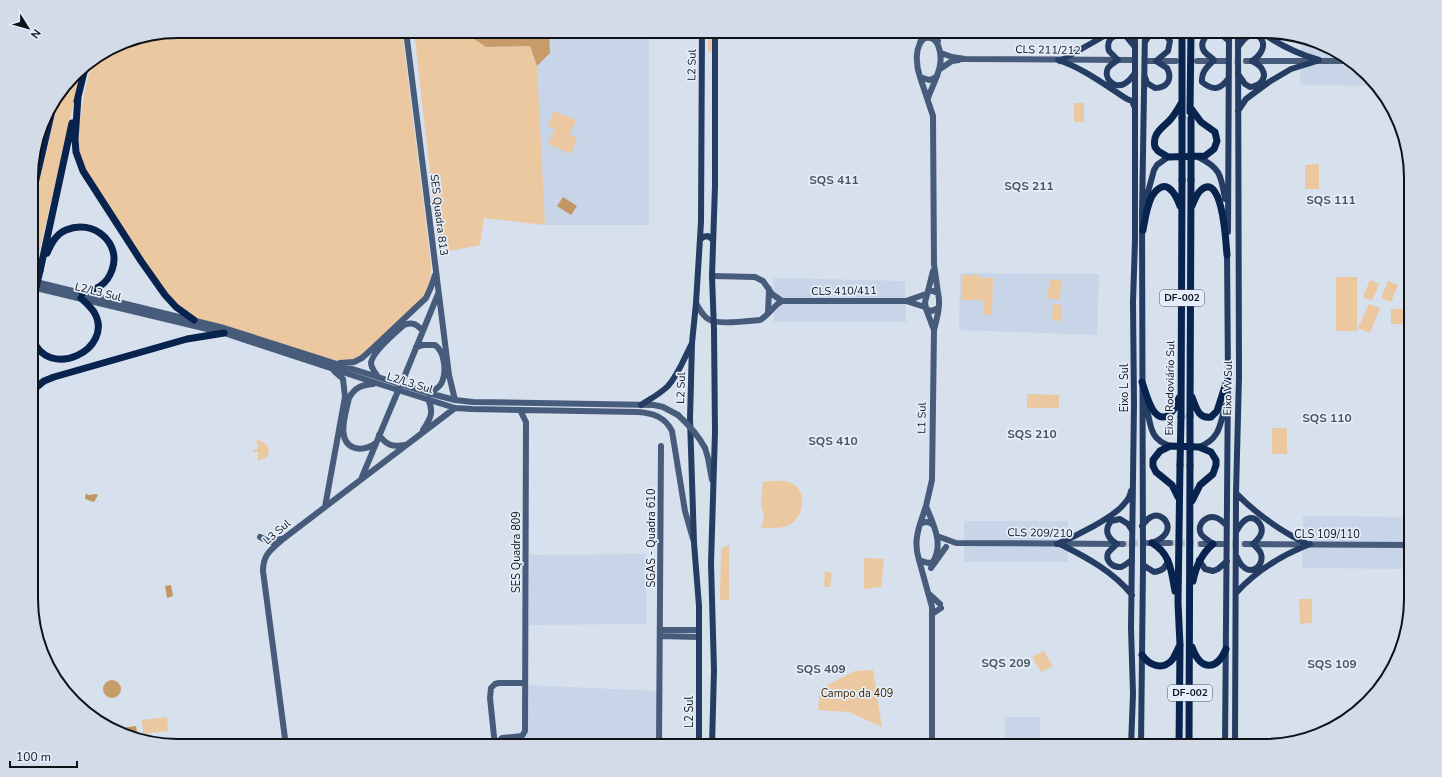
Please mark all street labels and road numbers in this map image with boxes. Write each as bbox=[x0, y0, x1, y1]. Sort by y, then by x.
street label: CLS 211/212 bbox=[1015, 42, 1081, 58]
street label: L2 Sul bbox=[684, 48, 700, 81]
street label: SES Quadra 813 bbox=[427, 173, 451, 257]
street label: L2/L3 Sul bbox=[73, 279, 123, 305]
street label: CLS 410/411 bbox=[811, 283, 877, 299]
road number: DF-002 bbox=[1160, 290, 1204, 306]
street label: Eixo Rodoviário Sul bbox=[1162, 340, 1178, 436]
street label: Eixo W Sul bbox=[1220, 360, 1236, 415]
street label: Eixo L Sul bbox=[1117, 363, 1132, 412]
street label: L2/L3 Sul bbox=[385, 369, 436, 397]
street label: L2 Sul bbox=[673, 371, 689, 404]
street label: L1 Sul bbox=[914, 401, 930, 434]
street label: SGAS - Quadra 610 bbox=[644, 488, 659, 587]
street label: SES Quadra 809 bbox=[509, 511, 524, 593]
street label: L3 Sul bbox=[260, 515, 294, 548]
street label: CLS 209/210 bbox=[1007, 525, 1073, 541]
street label: CLS 109/110 bbox=[1294, 527, 1360, 542]
road number: DF-002 bbox=[1168, 685, 1212, 701]
street label: L2 Sul bbox=[682, 695, 697, 728]

